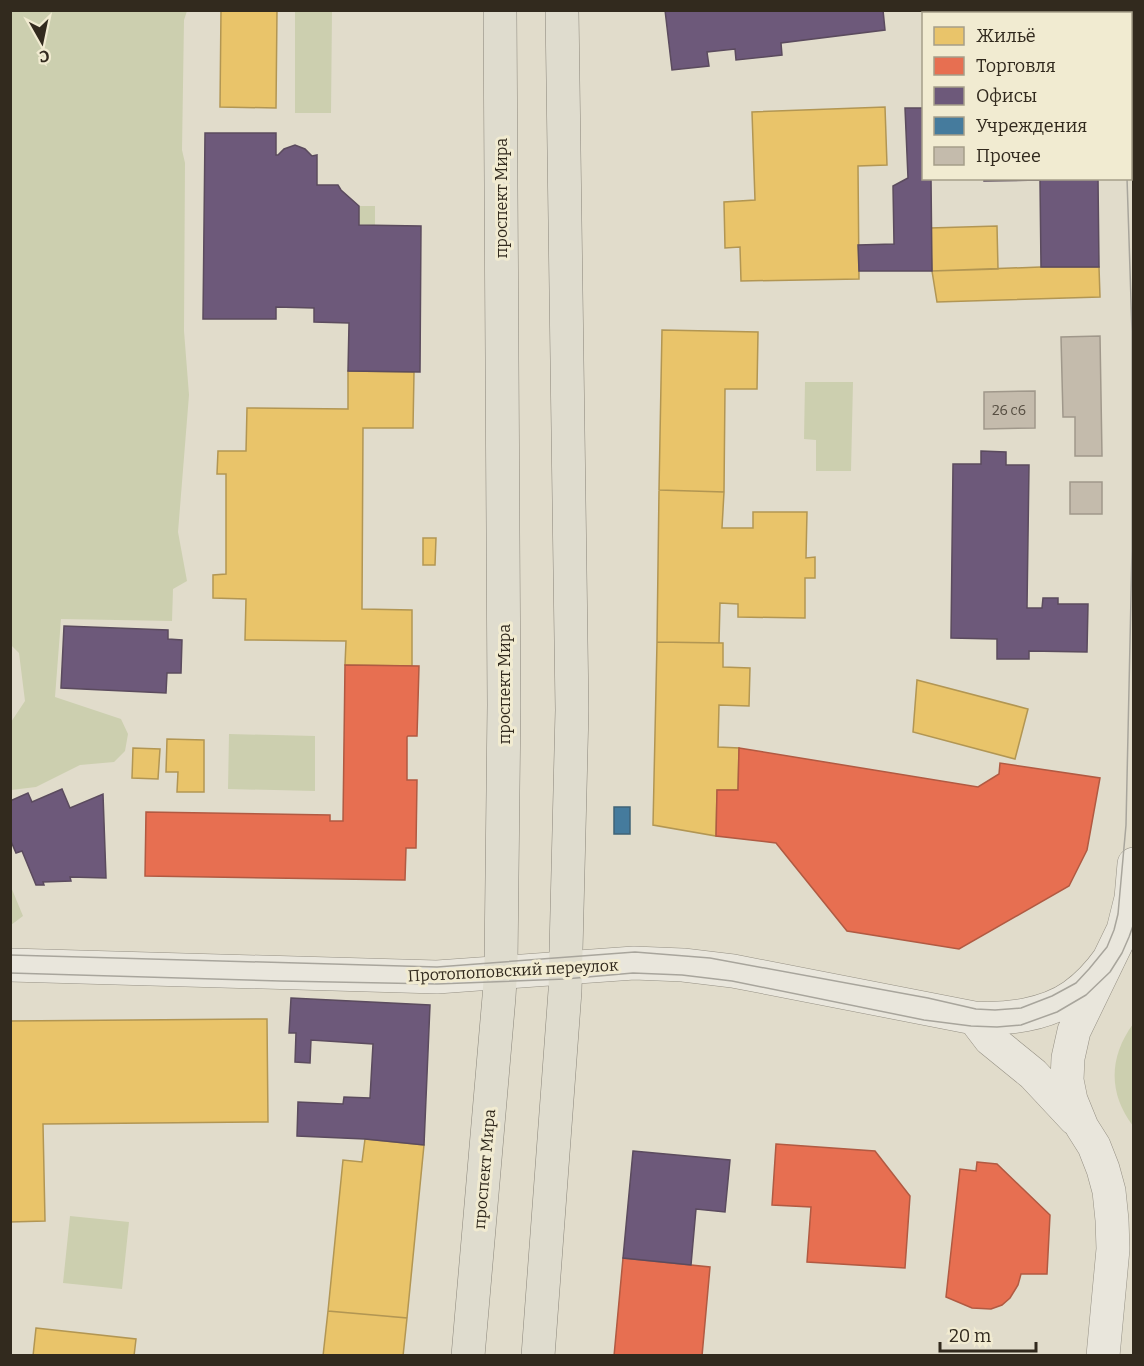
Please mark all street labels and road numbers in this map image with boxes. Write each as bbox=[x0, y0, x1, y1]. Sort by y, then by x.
street label: проспект Мира bbox=[492, 138, 511, 258]
street label: проспект Мира bbox=[495, 624, 514, 744]
street label: Протопоповский переулок bbox=[407, 955, 619, 986]
street label: проспект Мира bbox=[470, 1108, 499, 1230]

